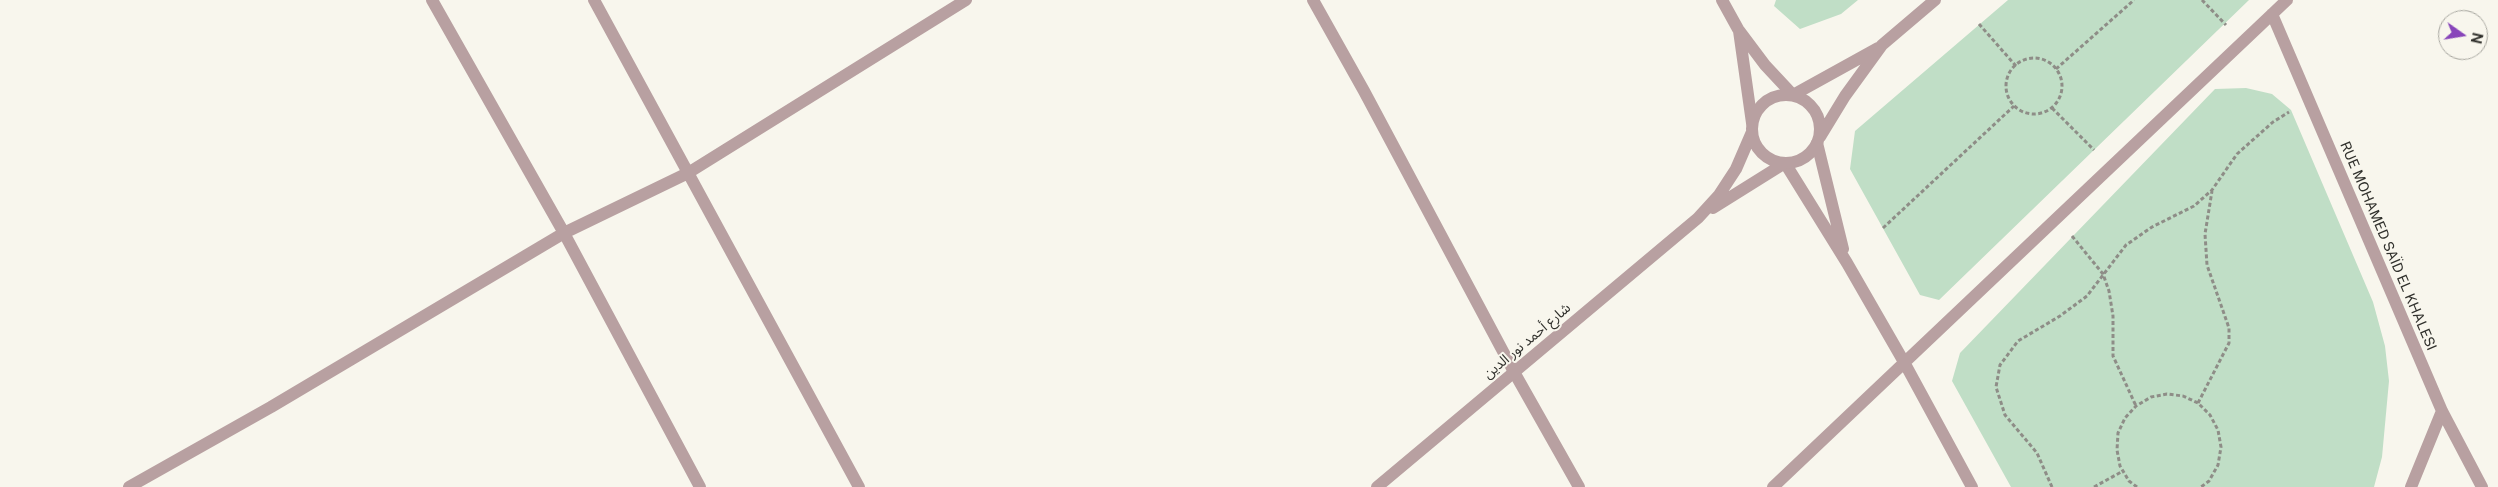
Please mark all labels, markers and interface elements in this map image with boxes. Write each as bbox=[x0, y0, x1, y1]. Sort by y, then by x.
north arrow bbox=[2438, 10, 2488, 60]
text: N bbox=[2468, 31, 2486, 45]
street label: RUE MOHAMED SAÏD EL KHALESI bbox=[2336, 139, 2440, 353]
street label: شارع أحمد نور الدين bbox=[1480, 300, 1574, 382]

